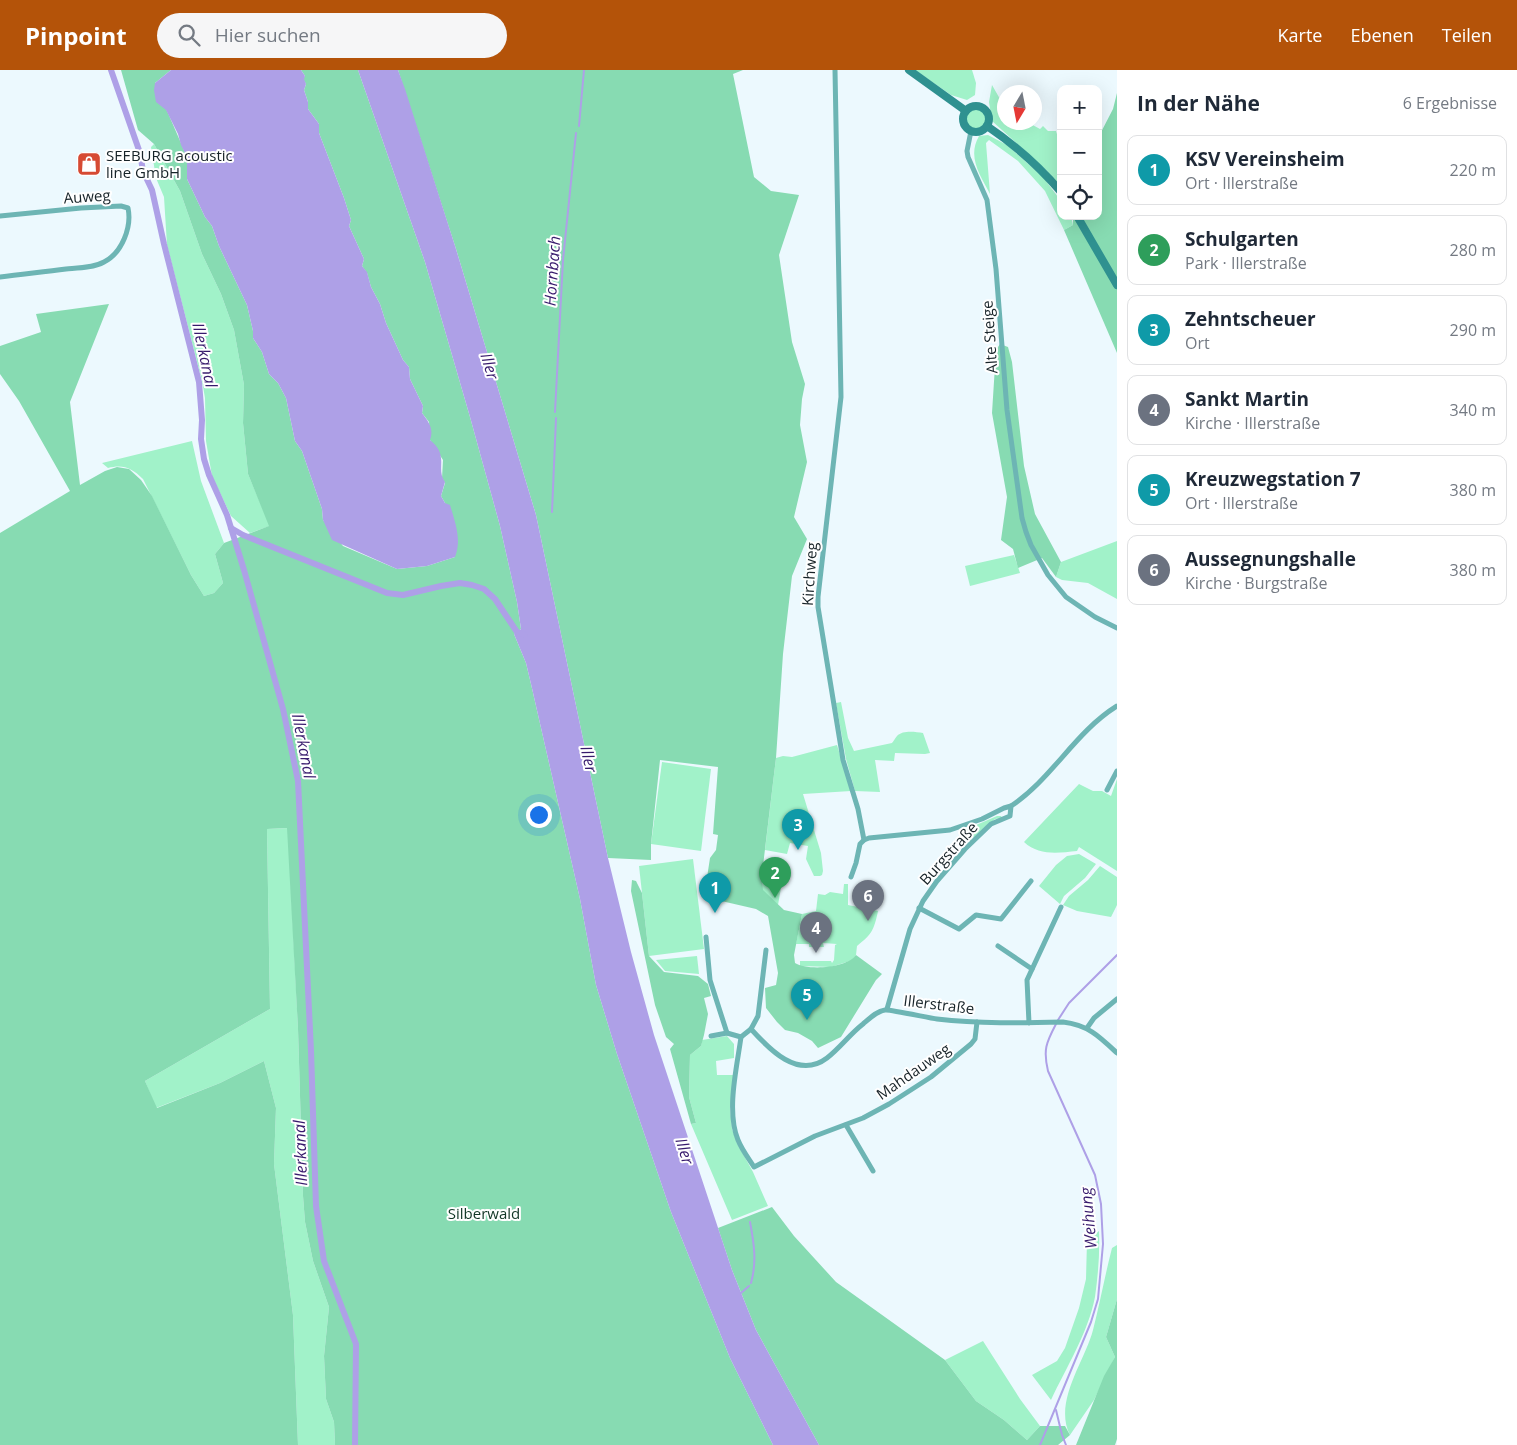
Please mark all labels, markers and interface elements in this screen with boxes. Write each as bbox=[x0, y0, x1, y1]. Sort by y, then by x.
search box bbox=[157, 13, 507, 58]
text: Pinpoint bbox=[25, 19, 127, 52]
icon: search bbox=[175, 21, 203, 49]
text: Hier suchen bbox=[215, 22, 321, 48]
text: Karte bbox=[1278, 23, 1322, 47]
text: Ebenen bbox=[1350, 23, 1414, 47]
text: Teilen bbox=[1442, 23, 1492, 47]
north arrow bbox=[997, 85, 1042, 130]
map controls bbox=[1057, 85, 1102, 220]
button: + bbox=[1057, 85, 1102, 130]
text: In der Nähe bbox=[1137, 89, 1260, 117]
text: 6 Ergebnisse bbox=[1403, 92, 1497, 114]
button: − bbox=[1057, 130, 1102, 175]
place label: SEEBURG acoustic line GmbH bbox=[106, 145, 233, 182]
text: KSV Vereinsheim bbox=[1185, 146, 1345, 172]
shop icon: SEEBURG acoustic line GmbH bbox=[76, 151, 102, 177]
text: 1 bbox=[1149, 159, 1159, 181]
text: 220 m bbox=[1450, 159, 1496, 181]
text: Ort · Illerstraße bbox=[1185, 172, 1298, 194]
button: locate bbox=[1057, 175, 1102, 220]
street label: Auweg bbox=[63, 184, 111, 208]
text: Schulgarten bbox=[1185, 226, 1299, 252]
water label: Hornbach bbox=[539, 235, 565, 307]
text: 2 bbox=[1149, 239, 1159, 261]
text: 280 m bbox=[1450, 239, 1496, 261]
text: Park · Illerstraße bbox=[1185, 252, 1307, 274]
street label: Alte Steige bbox=[976, 300, 1002, 374]
text: Zehntscheuer bbox=[1185, 306, 1316, 332]
text: 3 bbox=[1149, 319, 1159, 341]
text: 290 m bbox=[1450, 319, 1496, 341]
water label: Illerkanal bbox=[187, 320, 223, 390]
text: Ort bbox=[1185, 332, 1210, 354]
water label: Iller bbox=[476, 350, 505, 383]
text: Sankt Martin bbox=[1185, 386, 1309, 412]
text: 4 bbox=[1149, 399, 1159, 421]
text: 340 m bbox=[1450, 399, 1496, 421]
text: Kirche · Illerstraße bbox=[1185, 412, 1320, 434]
text: Kreuzwegstation 7 bbox=[1185, 466, 1361, 492]
text: 5 bbox=[1149, 479, 1159, 501]
text: 380 m bbox=[1450, 479, 1496, 501]
text: Ort · Illerstraße bbox=[1185, 492, 1298, 514]
street label: Kirchweg bbox=[797, 542, 821, 606]
text: Aussegnungshalle bbox=[1185, 546, 1356, 572]
text: 6 bbox=[1149, 559, 1159, 581]
text: 380 m bbox=[1450, 559, 1496, 581]
text: Kirche · Burgstraße bbox=[1185, 572, 1327, 594]
water label: Illerkanal bbox=[287, 712, 321, 781]
water label: Iller bbox=[575, 744, 603, 775]
your location bbox=[526, 802, 552, 828]
pin: 3 bbox=[782, 809, 814, 850]
street label: Burgstraße bbox=[915, 817, 981, 889]
pin: 2 bbox=[759, 857, 791, 898]
pin: 1 bbox=[699, 872, 731, 913]
pin: 6 bbox=[852, 880, 884, 921]
pin: 4 bbox=[800, 912, 832, 953]
pin: 5 bbox=[791, 979, 823, 1020]
street label: Illerstraße bbox=[903, 990, 975, 1018]
street label: Mahdauweg bbox=[872, 1038, 954, 1104]
water label: Illerkanal bbox=[288, 1119, 312, 1186]
water label: Iller bbox=[671, 1135, 700, 1168]
water label: Weihung bbox=[1074, 1186, 1102, 1250]
park label: Silberwald bbox=[448, 1203, 520, 1223]

